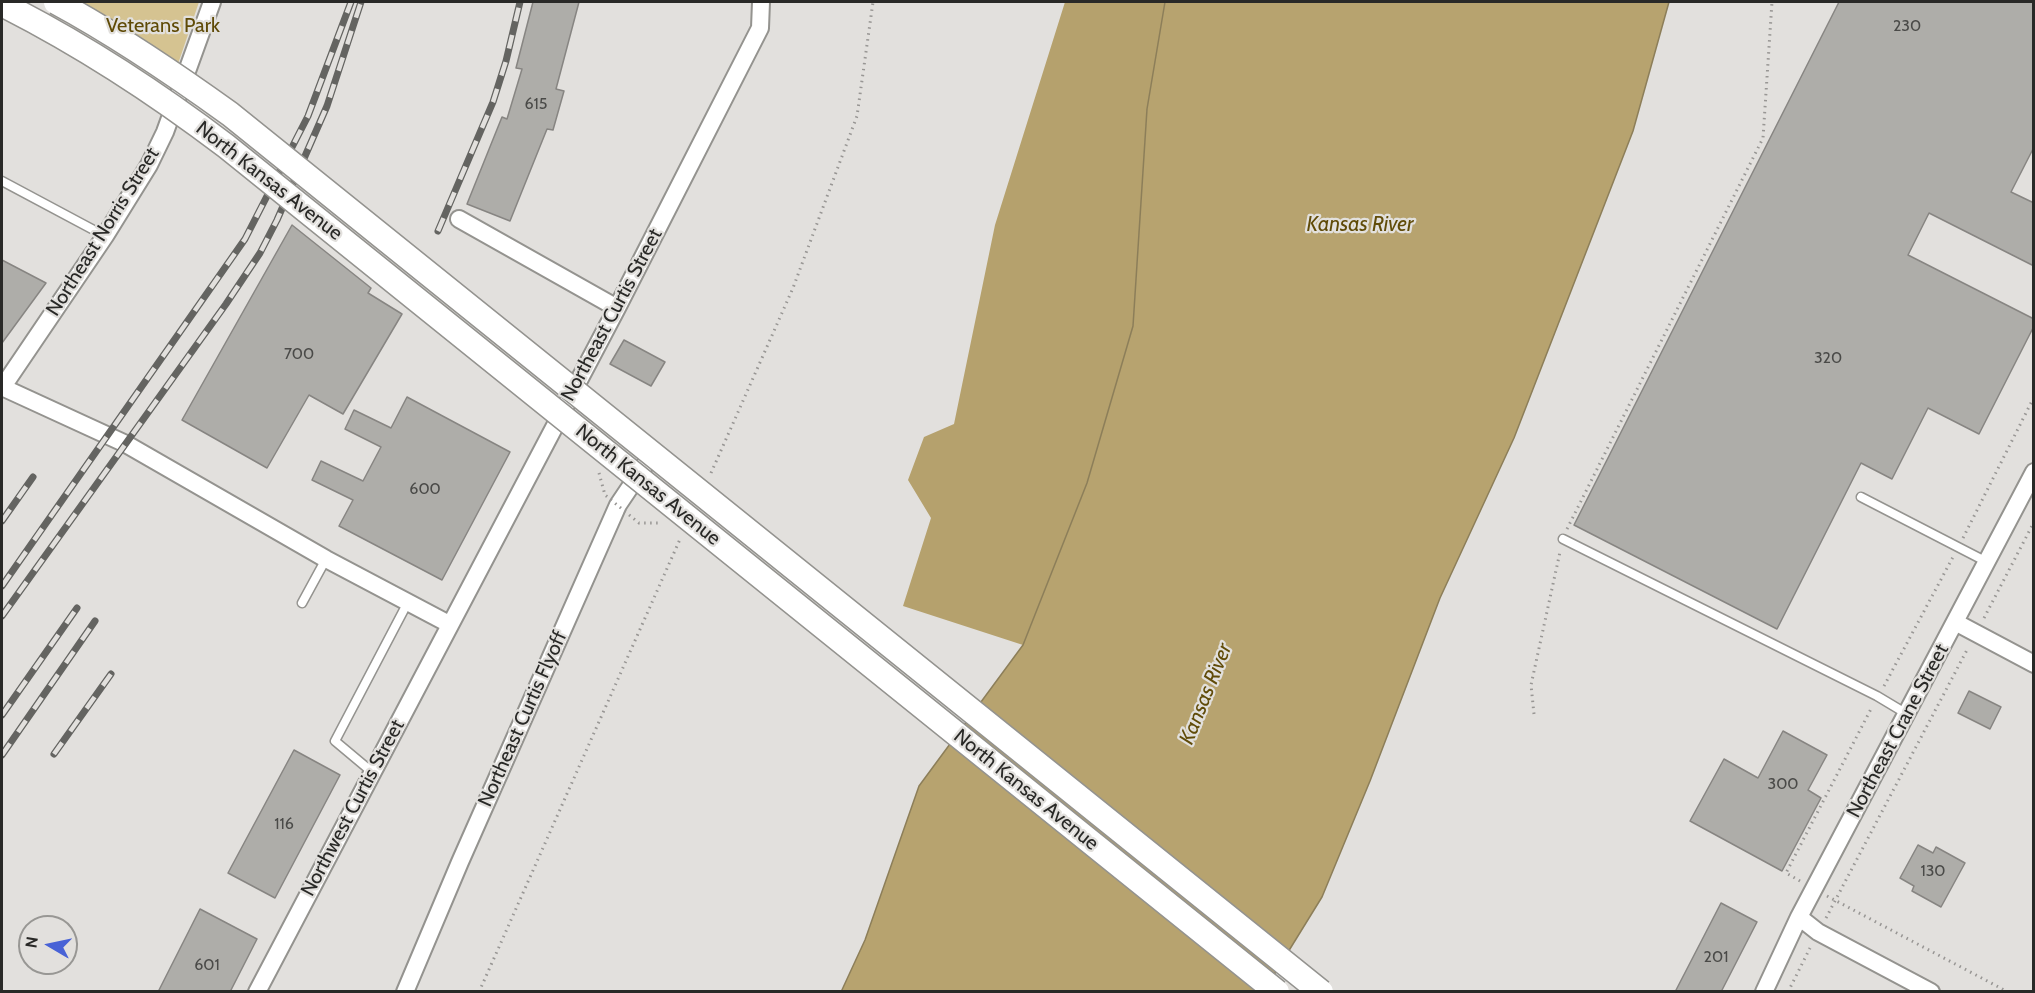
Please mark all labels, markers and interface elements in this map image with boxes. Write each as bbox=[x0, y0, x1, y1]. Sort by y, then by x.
park label: Veterans Park bbox=[106, 14, 220, 38]
house number: 230 bbox=[1893, 16, 1921, 36]
house number: 615 bbox=[525, 94, 547, 114]
street label: North Kansas Avenue bbox=[191, 116, 347, 246]
street label: Northeast Norris Street bbox=[41, 143, 165, 321]
water label: Kansas River bbox=[1307, 212, 1413, 238]
street label: Northeast Curtis Street bbox=[556, 225, 668, 405]
house number: 700 bbox=[284, 344, 314, 364]
house number: 320 bbox=[1814, 348, 1842, 368]
street label: North Kansas Avenue bbox=[571, 419, 725, 551]
house number: 600 bbox=[409, 479, 441, 499]
street label: Northeast Curtis Flyoff bbox=[473, 627, 573, 811]
water label: Kansas River bbox=[1174, 640, 1238, 748]
street label: Northeast Crane Street bbox=[1842, 640, 1954, 822]
street label: Northwest Curtis Street bbox=[296, 716, 410, 900]
street label: North Kansas Avenue bbox=[949, 724, 1103, 856]
house number: 300 bbox=[1768, 774, 1798, 794]
house number: 116 bbox=[274, 814, 294, 834]
house number: 130 bbox=[1920, 861, 1946, 881]
north arrow bbox=[18, 915, 78, 975]
text: N bbox=[21, 935, 42, 949]
house number: 201 bbox=[1704, 947, 1728, 967]
house number: 601 bbox=[194, 955, 220, 975]

